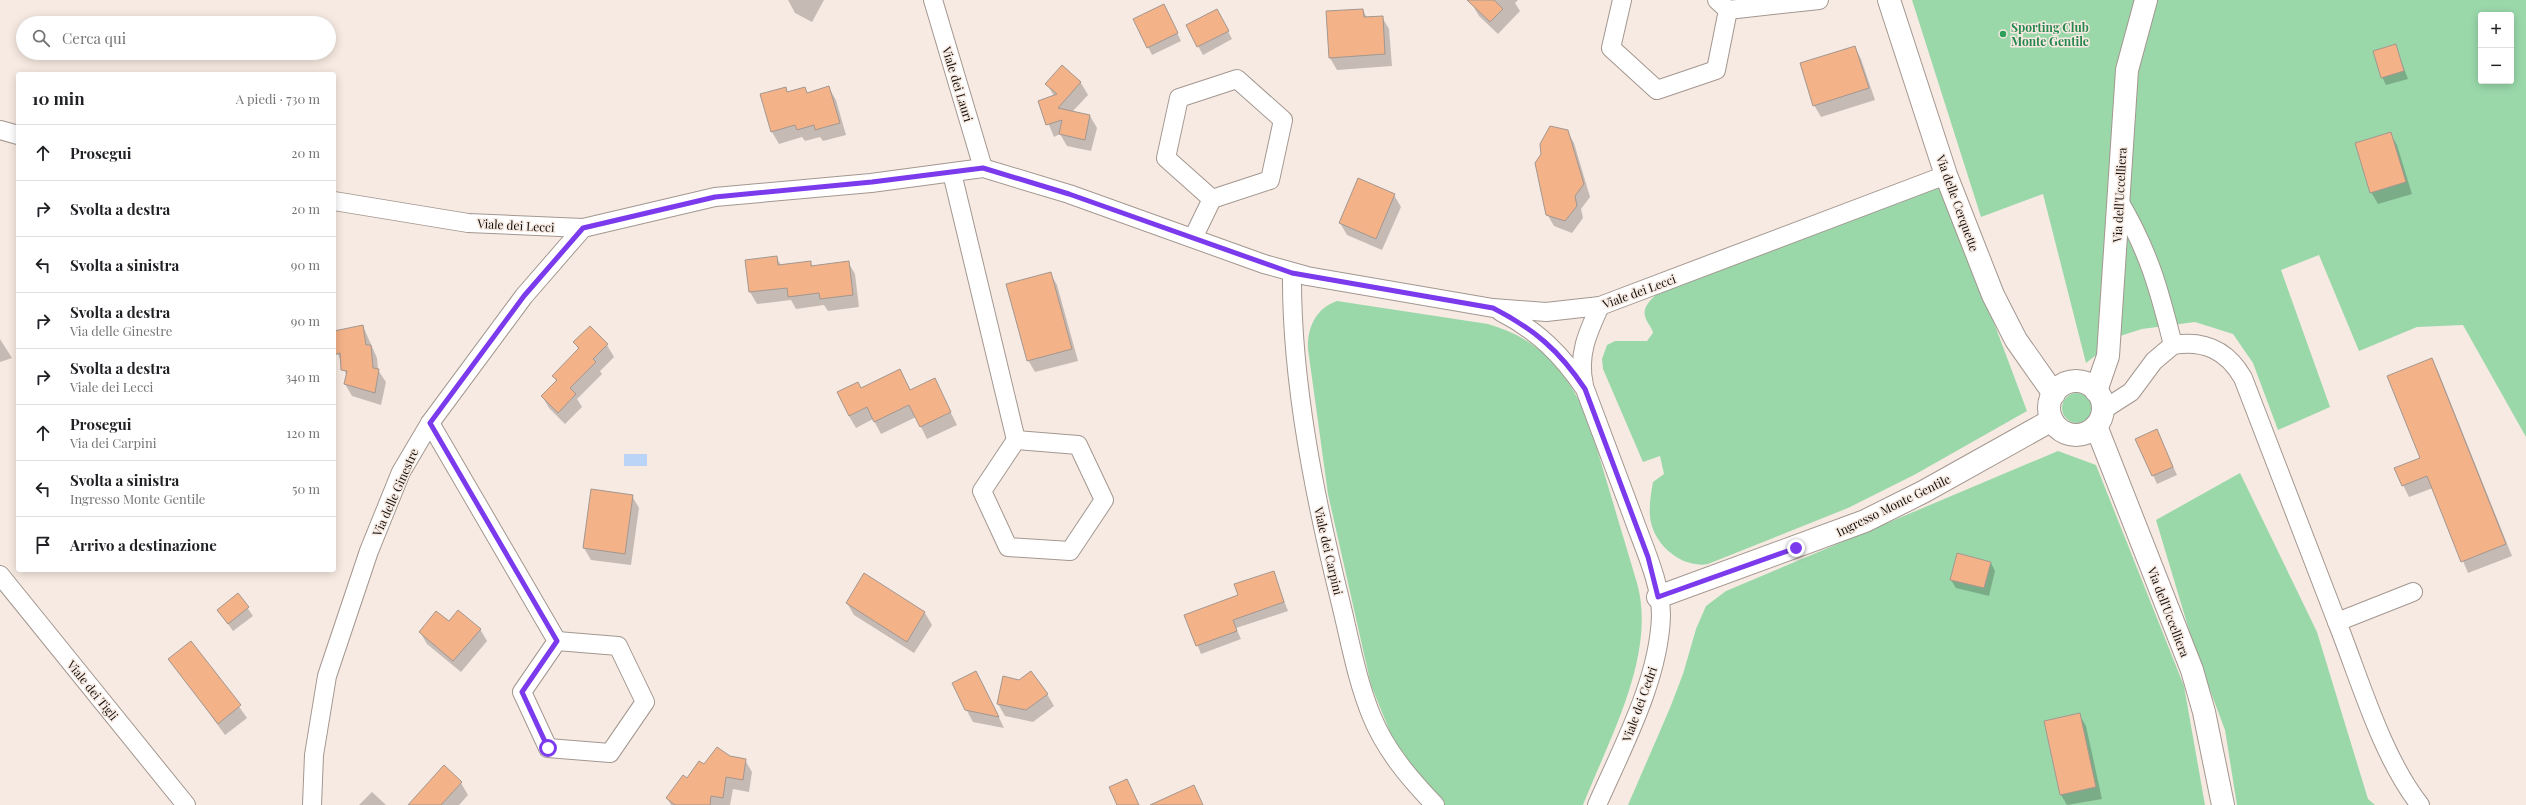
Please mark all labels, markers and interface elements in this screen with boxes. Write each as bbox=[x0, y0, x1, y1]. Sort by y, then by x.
map controls bbox=[2478, 12, 2514, 84]
button: + bbox=[2478, 12, 2514, 48]
search box bbox=[16, 16, 336, 60]
place label: Sporting Club Monte Gentile bbox=[2011, 19, 2089, 49]
icon: search bbox=[30, 27, 52, 49]
text: Cerca qui bbox=[62, 28, 126, 48]
marker: Sporting Club Monte Gentile bbox=[1998, 29, 2008, 39]
street label: Viale dei Lauri bbox=[939, 44, 977, 124]
button: − bbox=[2478, 48, 2514, 84]
text: 10 min bbox=[32, 87, 85, 109]
text: A piedi · 730 m bbox=[236, 90, 320, 107]
icon: ahead bbox=[32, 142, 54, 164]
text: Prosegui bbox=[70, 143, 132, 163]
text: 20 m bbox=[291, 144, 320, 161]
street label: Via dell'Uccelliera bbox=[2108, 147, 2129, 244]
street label: Via delle Cerquette bbox=[1933, 152, 1983, 254]
icon: right bbox=[32, 198, 54, 220]
text: Svolta a destra bbox=[70, 199, 170, 219]
text: 20 m bbox=[291, 200, 320, 217]
street label: Viale dei Lecci bbox=[476, 215, 555, 235]
icon: left bbox=[32, 254, 54, 276]
text: Svolta a sinistra bbox=[70, 255, 179, 275]
text: 90 m bbox=[291, 256, 320, 273]
street label: Viale dei Lecci bbox=[1599, 270, 1678, 312]
text: Svolta a destra bbox=[70, 302, 170, 322]
icon: right bbox=[32, 310, 54, 332]
text: 90 m bbox=[291, 312, 320, 329]
text: Via delle Ginestre bbox=[70, 322, 172, 339]
text: Svolta a destra bbox=[70, 358, 170, 378]
icon: right bbox=[32, 366, 54, 388]
text: 340 m bbox=[285, 368, 320, 385]
text: Viale dei Lecci bbox=[70, 378, 153, 395]
text: Prosegui bbox=[70, 414, 132, 434]
icon: ahead bbox=[32, 422, 54, 444]
text: 120 m bbox=[286, 424, 320, 441]
text: Via dei Carpini bbox=[70, 434, 157, 451]
street label: Via delle Ginestre bbox=[368, 446, 422, 539]
text: Svolta a sinistra bbox=[70, 470, 179, 490]
street label: Ingresso Monte Gentile bbox=[1833, 470, 1953, 540]
icon: left bbox=[32, 478, 54, 500]
text: 50 m bbox=[292, 480, 320, 497]
text: Ingresso Monte Gentile bbox=[70, 490, 205, 507]
street label: Viale dei Carpini bbox=[1311, 505, 1347, 597]
icon: arrive bbox=[32, 534, 54, 556]
text: Arrivo a destinazione bbox=[70, 535, 217, 555]
route end bbox=[1787, 539, 1805, 557]
street label: Via dell'Uccelliera bbox=[2144, 564, 2194, 659]
street label: Viale dei Tigli bbox=[63, 656, 122, 724]
street label: Viale dei Cedri bbox=[1618, 664, 1660, 745]
route start bbox=[539, 739, 557, 757]

